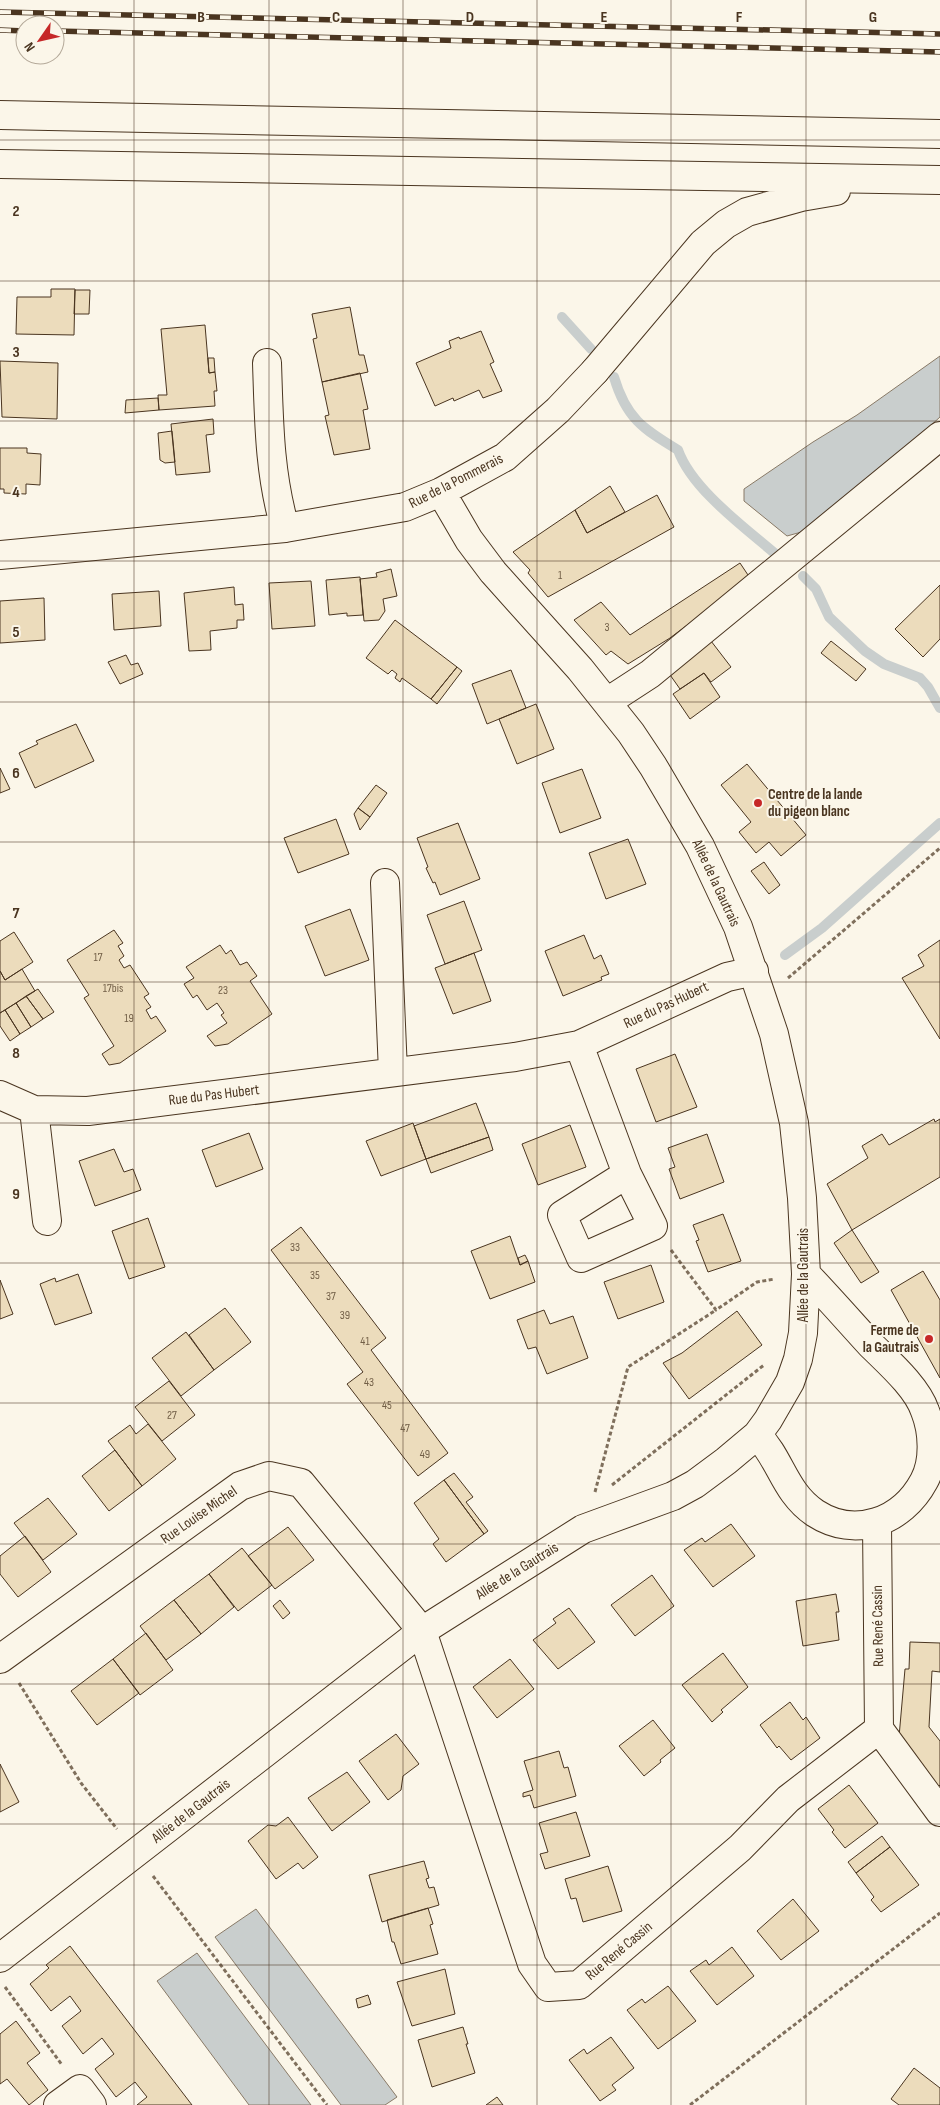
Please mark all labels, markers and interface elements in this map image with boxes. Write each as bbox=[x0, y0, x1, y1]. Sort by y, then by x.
text: B bbox=[197, 8, 205, 27]
text: C bbox=[332, 8, 340, 27]
text: D bbox=[466, 8, 474, 27]
text: E bbox=[601, 8, 608, 27]
text: F bbox=[736, 8, 743, 27]
text: G bbox=[869, 8, 877, 27]
north arrow bbox=[15, 15, 65, 65]
text: N bbox=[20, 39, 39, 55]
text: 2 bbox=[12, 202, 20, 221]
text: 3 bbox=[12, 343, 20, 362]
street label: Rue de la Pommerais bbox=[406, 449, 506, 513]
text: 4 bbox=[12, 483, 20, 502]
house number: 1 bbox=[558, 568, 563, 583]
house number: 3 bbox=[604, 620, 610, 635]
text: 5 bbox=[12, 623, 20, 642]
text: 6 bbox=[12, 764, 20, 783]
place label: Centre de la lande du pigeon blanc bbox=[768, 785, 863, 821]
marker: Centre de la lande du pigeon blanc bbox=[752, 797, 764, 809]
street label: Allée de la Gautrais bbox=[687, 835, 745, 930]
text: 7 bbox=[13, 904, 20, 923]
house number: 17 bbox=[94, 950, 103, 965]
street label: Rue du Pas Hubert bbox=[621, 977, 712, 1033]
house number: 17bis bbox=[103, 981, 123, 996]
house number: 23 bbox=[218, 983, 228, 998]
house number: 19 bbox=[124, 1011, 134, 1026]
text: 8 bbox=[12, 1044, 20, 1063]
street label: Rue du Pas Hubert bbox=[167, 1080, 261, 1110]
text: 9 bbox=[12, 1185, 20, 1204]
street label: Allée de la Gautrais bbox=[794, 1228, 813, 1323]
house number: 33 bbox=[290, 1240, 300, 1255]
house number: 35 bbox=[310, 1268, 320, 1283]
house number: 37 bbox=[326, 1289, 336, 1304]
house number: 39 bbox=[340, 1308, 350, 1323]
place label: Ferme de la Gautrais bbox=[863, 1321, 919, 1357]
marker: Ferme de la Gautrais bbox=[923, 1333, 935, 1345]
house number: 41 bbox=[360, 1334, 370, 1349]
house number: 43 bbox=[364, 1375, 374, 1390]
house number: 45 bbox=[382, 1398, 392, 1413]
house number: 27 bbox=[167, 1408, 177, 1423]
house number: 47 bbox=[400, 1421, 410, 1436]
house number: 49 bbox=[420, 1447, 430, 1462]
street label: Rue Louise Michel bbox=[157, 1482, 241, 1548]
street label: Allée de la Gautrais bbox=[471, 1538, 562, 1605]
street label: Rue René Cassin bbox=[868, 1585, 888, 1667]
street label: Allée de la Gautrais bbox=[147, 1774, 234, 1848]
street label: Rue René Cassin bbox=[582, 1917, 656, 1985]

